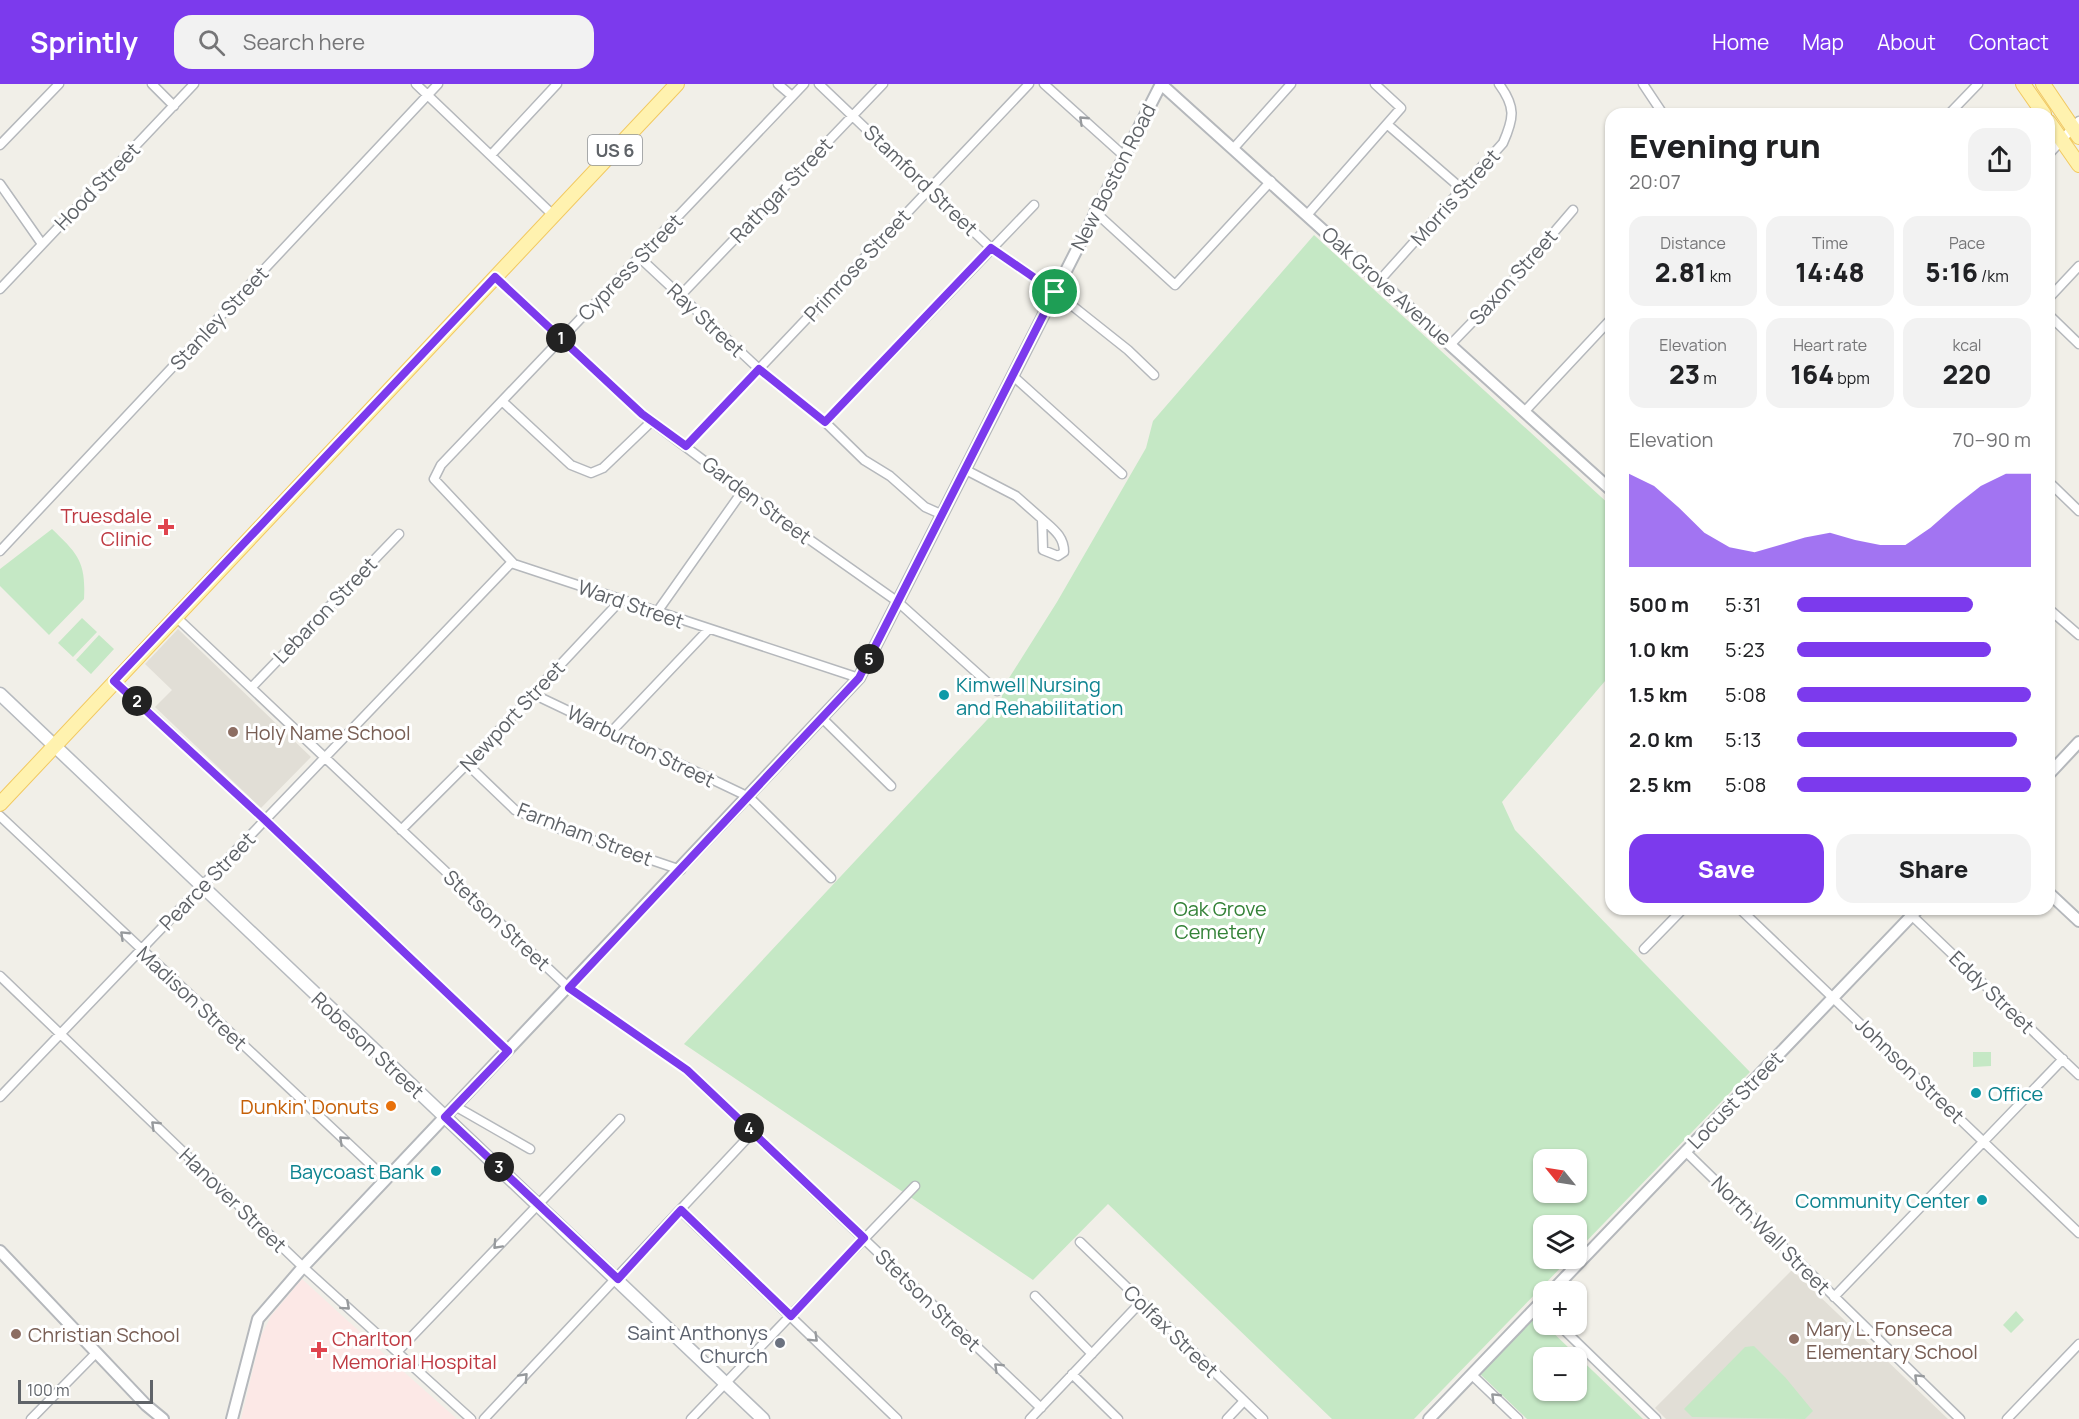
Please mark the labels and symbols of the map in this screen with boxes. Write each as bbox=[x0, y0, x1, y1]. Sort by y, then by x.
street label: New Boston Road bbox=[1064, 99, 1162, 255]
one-way arrow bbox=[1079, 116, 1090, 127]
street label: Stamford Street bbox=[858, 119, 984, 241]
street label: Rathgar Street bbox=[724, 132, 838, 248]
road number: US 6 bbox=[588, 135, 642, 165]
street label: Hood Street bbox=[48, 136, 146, 236]
street label: Morris Street bbox=[1404, 143, 1506, 251]
street label: Primrose Street bbox=[798, 203, 916, 327]
street label: Cypress Street bbox=[572, 208, 688, 326]
street label: Oak Grove Avenue bbox=[1316, 220, 1458, 352]
street label: Saxon Street bbox=[1463, 223, 1563, 331]
street label: Stanley Street bbox=[164, 260, 274, 376]
pin bbox=[1029, 266, 1080, 317]
street label: Ray Street bbox=[662, 277, 750, 363]
pin: 1 bbox=[546, 323, 576, 353]
street label: Garden Street bbox=[697, 450, 817, 550]
place label: Truesdale Clinic bbox=[60, 502, 152, 552]
marker: Truesdale Clinic bbox=[157, 518, 175, 536]
street label: Lebaron Street bbox=[267, 551, 383, 669]
street label: Ward Street bbox=[574, 573, 688, 635]
pin: 5 bbox=[854, 644, 884, 674]
street label: Newport Street bbox=[454, 655, 570, 777]
place label: Kimwell Nursing and Rehabilitation bbox=[956, 671, 1123, 721]
pin: 2 bbox=[122, 686, 152, 716]
marker: Kimwell Nursing and Rehabilitation bbox=[937, 688, 951, 702]
street label: Warburton Street bbox=[563, 699, 719, 793]
place label: Holy Name School bbox=[245, 719, 411, 746]
marker: Holy Name School bbox=[226, 725, 240, 739]
street label: Farnham Street bbox=[514, 796, 656, 872]
street label: Pearce Street bbox=[153, 826, 261, 936]
street label: Stetson Street bbox=[438, 864, 556, 976]
park label: Oak Grove Cemetery bbox=[1173, 895, 1267, 945]
one-way arrow bbox=[121, 931, 132, 942]
street label: Madison Street bbox=[131, 940, 253, 1056]
street label: Eddy Street bbox=[1944, 945, 2040, 1039]
street label: Robeson Street bbox=[306, 986, 430, 1104]
street label: Johnson Street bbox=[1850, 1011, 1970, 1129]
street label: Locust Street bbox=[1681, 1045, 1789, 1155]
place label: Office bbox=[1988, 1080, 2043, 1107]
marker: Office bbox=[1969, 1086, 1983, 1100]
place label: Dunkin' Donuts bbox=[240, 1093, 379, 1120]
marker: Dunkin' Donuts bbox=[384, 1099, 398, 1113]
pin: 4 bbox=[734, 1113, 764, 1143]
one-way arrow bbox=[151, 1121, 162, 1132]
one-way arrow bbox=[340, 1136, 351, 1147]
street label: Hanover Street bbox=[173, 1142, 293, 1258]
north arrow bbox=[1533, 1149, 1587, 1203]
pin: 3 bbox=[484, 1152, 514, 1182]
place label: Baycoast Bank bbox=[290, 1158, 425, 1185]
marker: Baycoast Bank bbox=[429, 1164, 443, 1178]
street label: North Wall Street bbox=[1706, 1170, 1836, 1300]
place label: Community Center bbox=[1795, 1187, 1970, 1214]
marker: Community Center bbox=[1975, 1193, 1989, 1207]
one-way arrow bbox=[493, 1239, 504, 1249]
street label: Stetson Street bbox=[869, 1243, 987, 1357]
street label: Colfax Street bbox=[1118, 1279, 1224, 1383]
one-way arrow bbox=[340, 1299, 350, 1310]
place label: Mary L. Fonseca Elementary School bbox=[1806, 1315, 1978, 1365]
place label: Saint Anthonys Church bbox=[627, 1319, 768, 1369]
place label: Christian School bbox=[28, 1321, 180, 1348]
place label: Charlton Memorial Hospital bbox=[332, 1325, 497, 1375]
marker: Christian School bbox=[9, 1327, 23, 1341]
one-way arrow bbox=[806, 1331, 817, 1342]
marker: Mary L. Fonseca Elementary School bbox=[1787, 1332, 1801, 1346]
marker: Saint Anthonys Church bbox=[773, 1336, 787, 1350]
marker: Charlton Memorial Hospital bbox=[310, 1341, 328, 1359]
one-way arrow bbox=[995, 1364, 1006, 1375]
one-way arrow bbox=[517, 1373, 528, 1383]
one-way arrow bbox=[1915, 1375, 1926, 1386]
scale bar bbox=[18, 1377, 153, 1404]
one-way arrow bbox=[1491, 1393, 1501, 1404]

